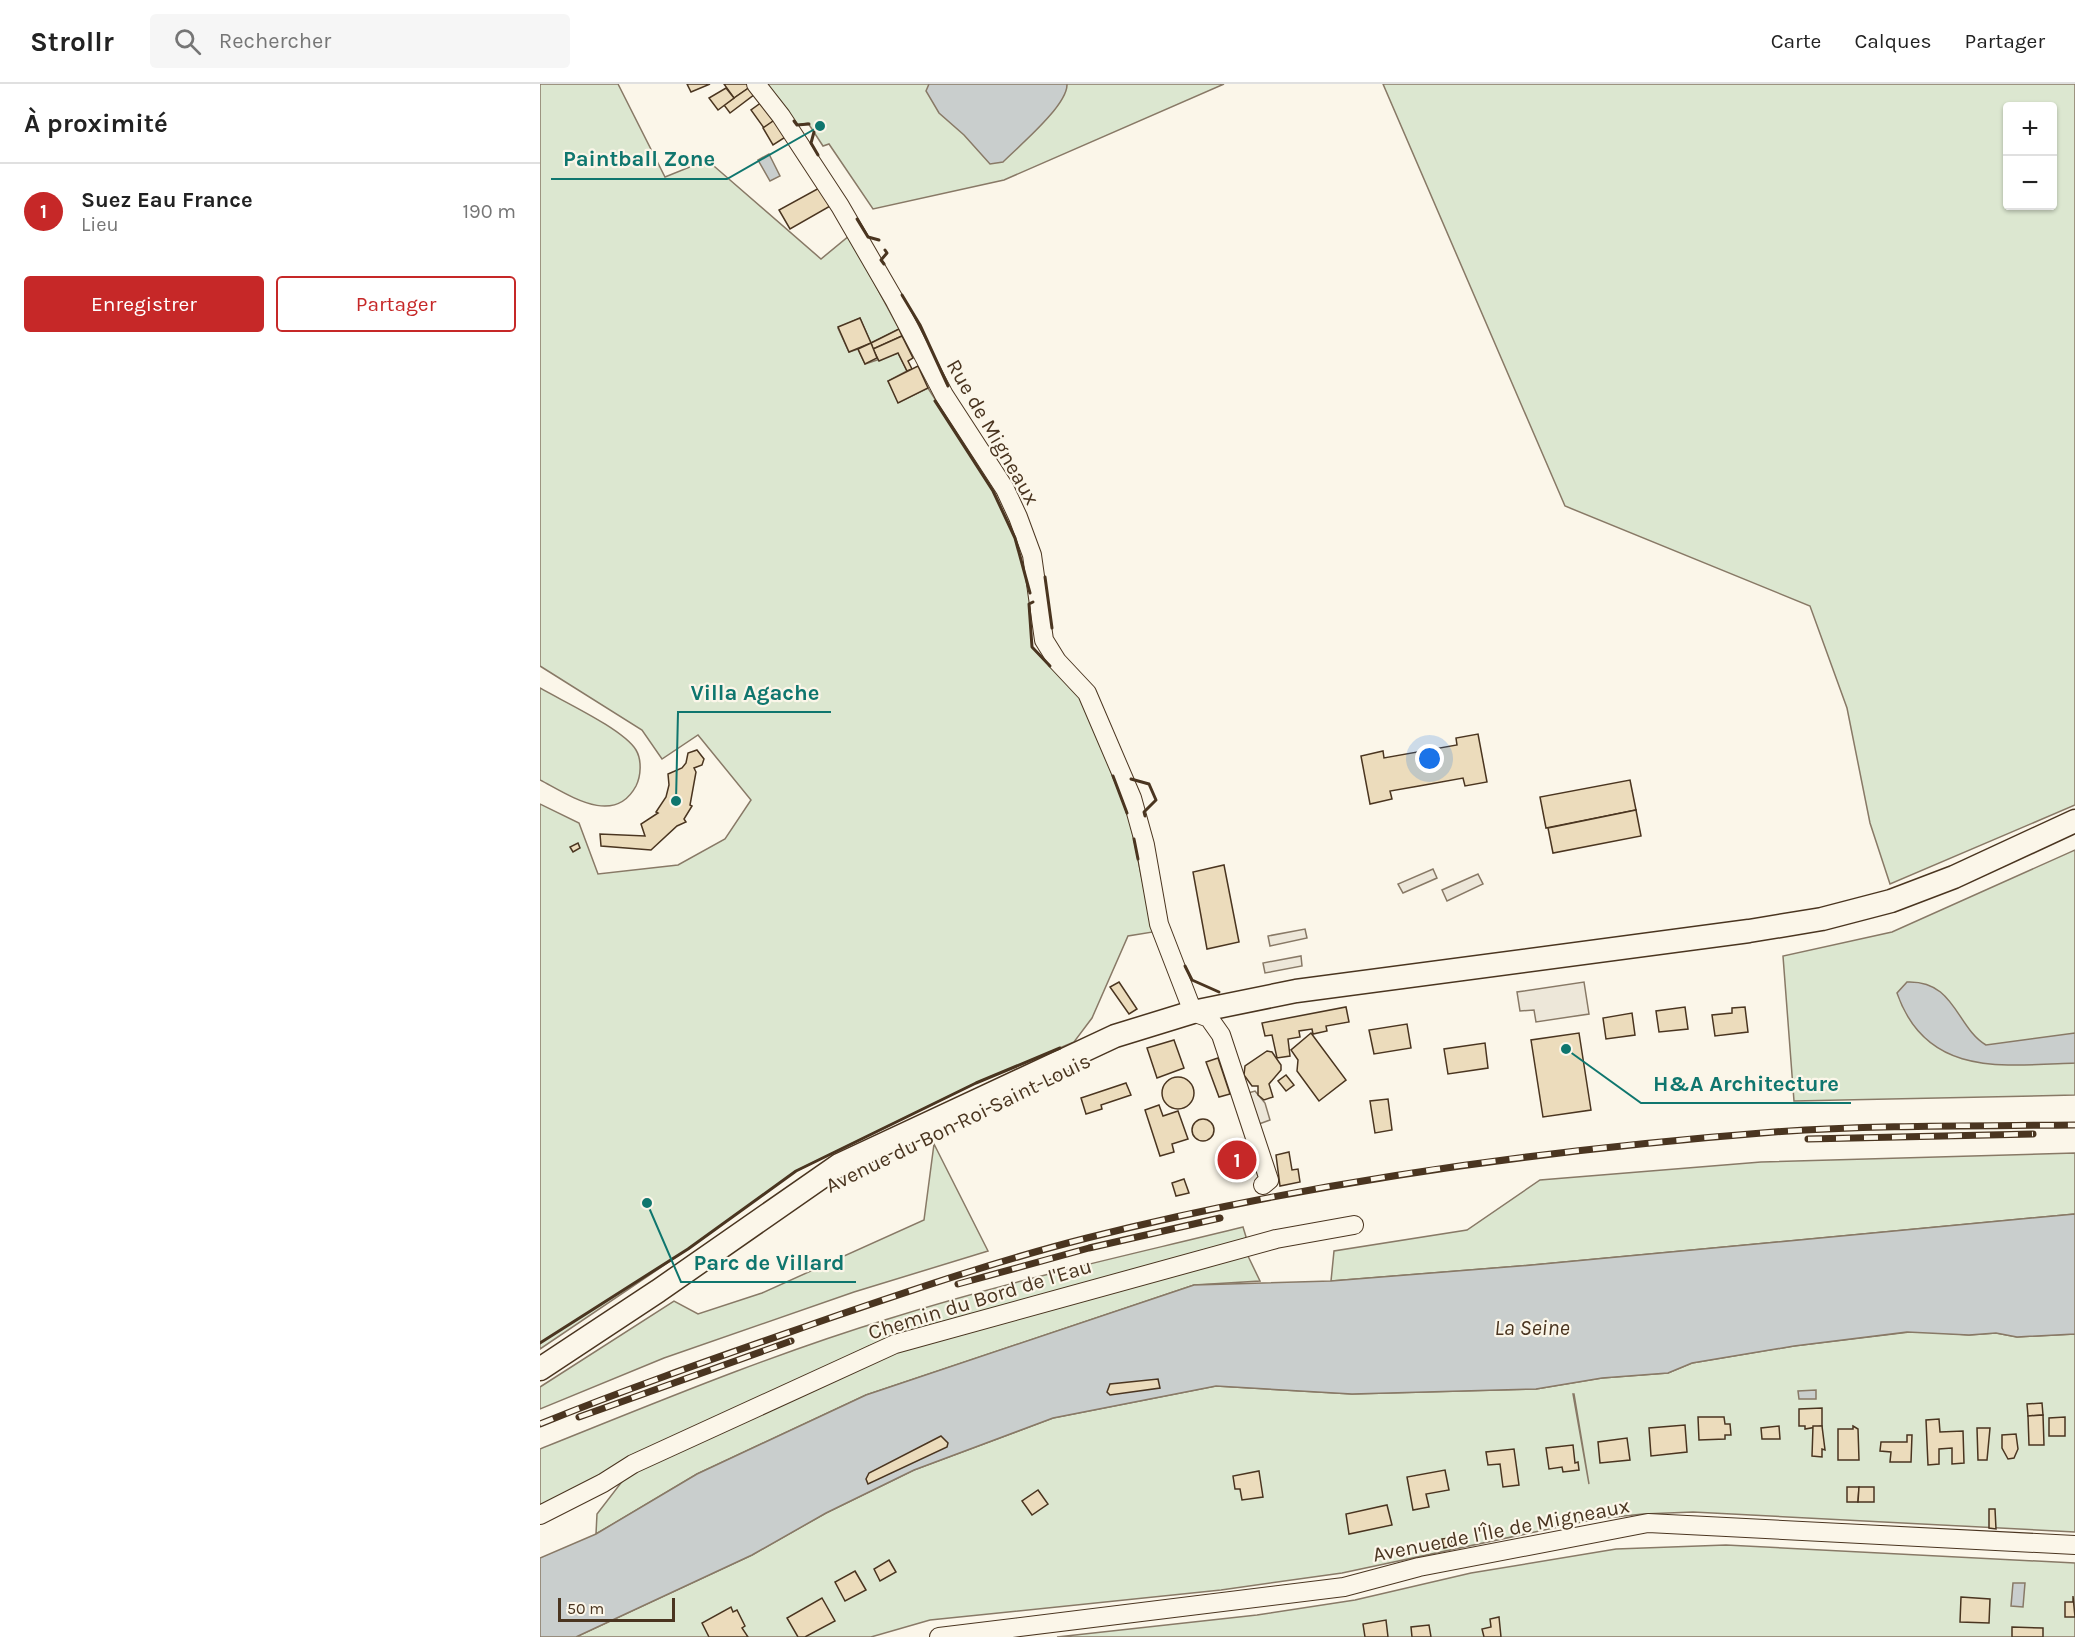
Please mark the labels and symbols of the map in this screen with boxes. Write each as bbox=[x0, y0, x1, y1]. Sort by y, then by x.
callout: Paintball Zone bbox=[551, 139, 727, 179]
text: Paintball Zone bbox=[563, 146, 715, 172]
street label: Rue de Migneaux bbox=[942, 355, 1045, 509]
callout: Villa Agache bbox=[678, 672, 831, 712]
text: Villa Agache bbox=[691, 680, 819, 706]
your location bbox=[1415, 744, 1444, 773]
street label: Avenue du Bon Roi Saint-Louis bbox=[822, 1048, 1094, 1198]
callout: H&A Architecture bbox=[1641, 1063, 1851, 1103]
text: H&A Architecture bbox=[1653, 1071, 1839, 1097]
pin: 1 bbox=[1218, 1138, 1256, 1182]
callout: Parc de Villard bbox=[681, 1242, 856, 1282]
text: Parc de Villard bbox=[693, 1250, 845, 1276]
street label: Chemin du Bord de l'Eau bbox=[865, 1254, 1095, 1344]
water label: La Seine bbox=[1494, 1315, 1570, 1341]
street label: Avenue de l'Île de Migneaux bbox=[1371, 1493, 1632, 1567]
scale bar bbox=[558, 1595, 675, 1622]

